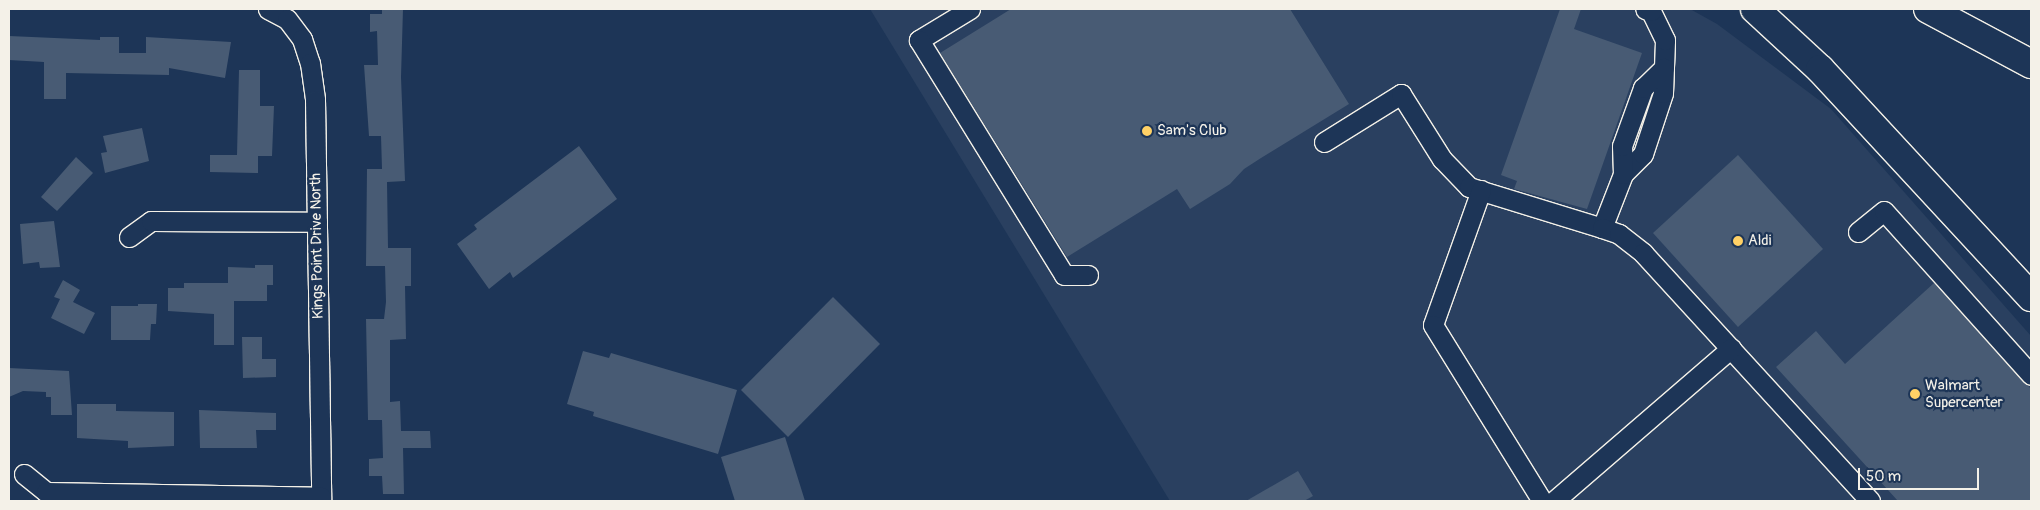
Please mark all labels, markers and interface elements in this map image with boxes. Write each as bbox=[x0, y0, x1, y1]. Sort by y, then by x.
place label: Sam's Club bbox=[1157, 122, 1227, 140]
marker: Sam's Club bbox=[1141, 125, 1153, 137]
street label: Kings Point Drive North bbox=[307, 173, 327, 319]
place label: Aldi bbox=[1748, 232, 1771, 250]
marker: Aldi bbox=[1732, 235, 1744, 247]
place label: Walmart Supercenter bbox=[1925, 376, 2003, 411]
marker: Walmart Supercenter bbox=[1909, 388, 1921, 400]
scale bar bbox=[1860, 458, 1981, 490]
text: 50 m bbox=[1866, 467, 1901, 486]

